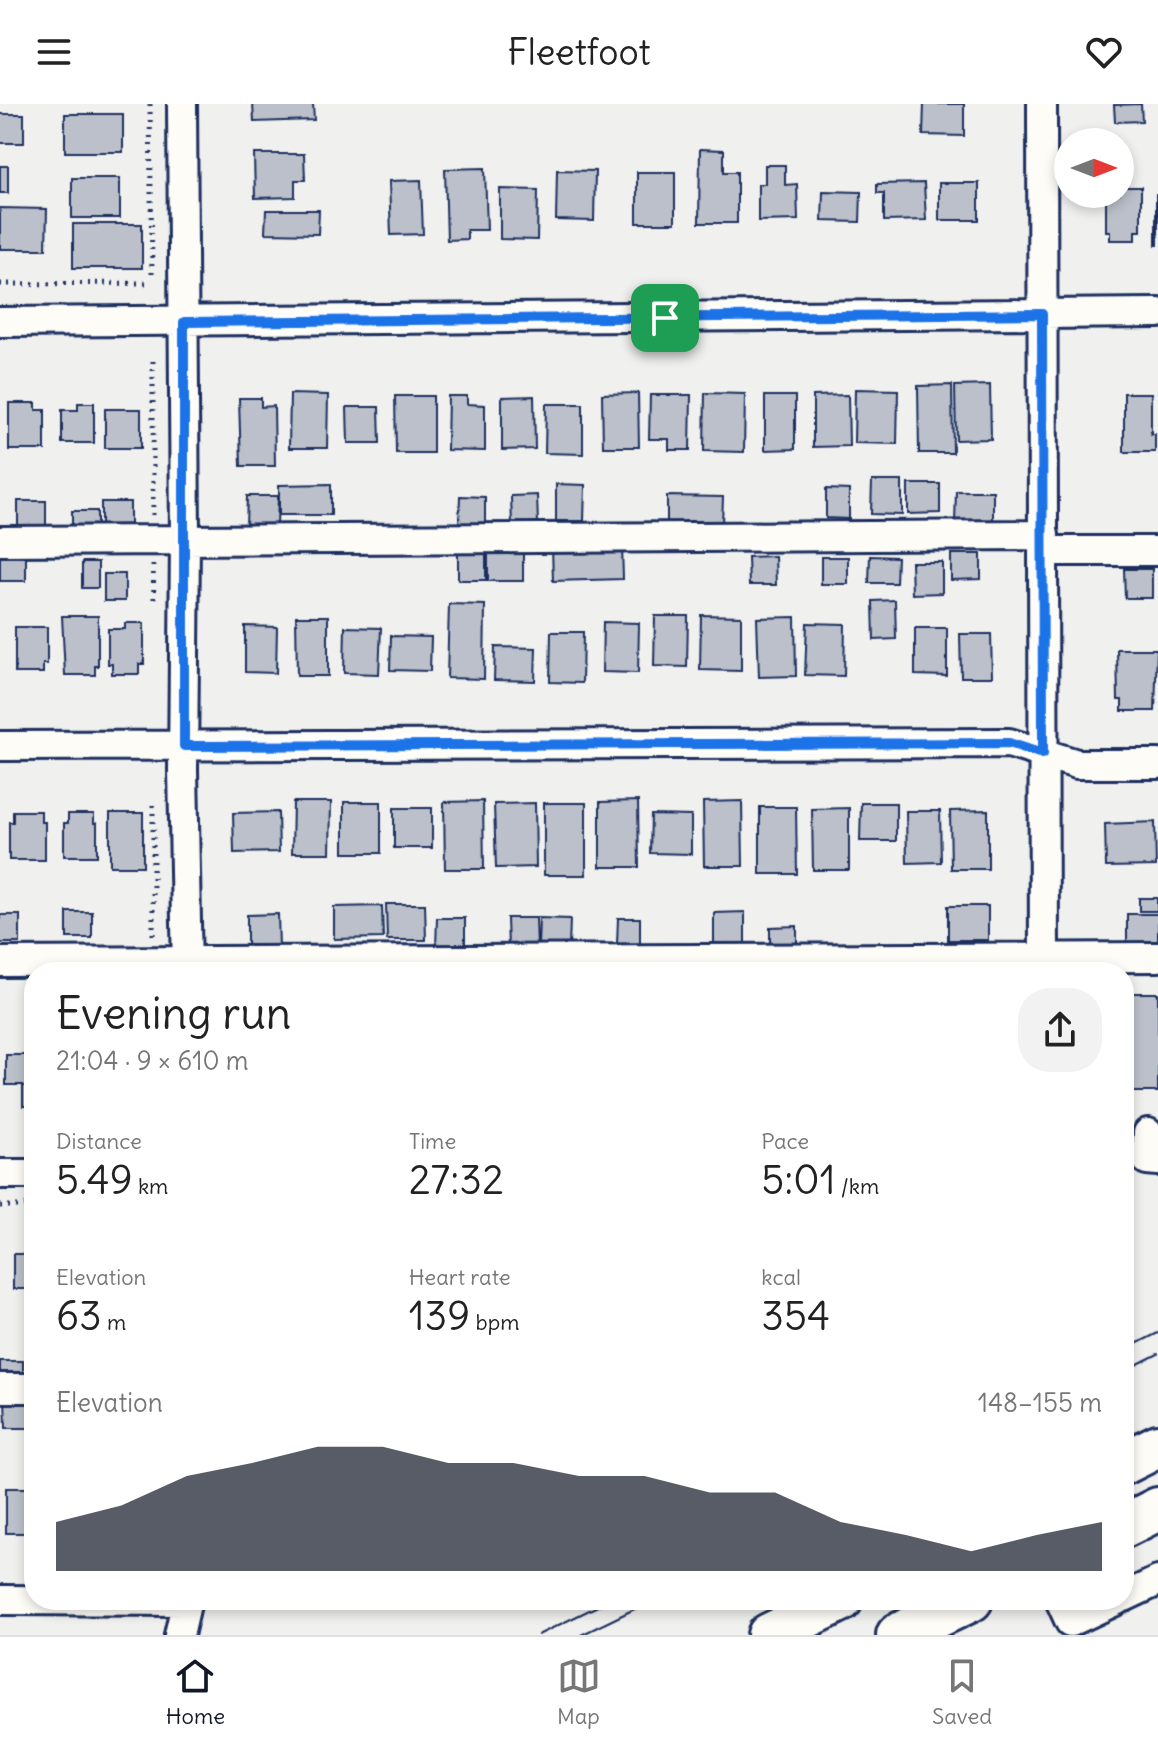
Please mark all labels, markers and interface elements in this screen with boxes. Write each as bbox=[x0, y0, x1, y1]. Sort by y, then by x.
icon: menu bbox=[32, 30, 76, 74]
text: Fleetfoot bbox=[507, 30, 651, 75]
icon: heart bbox=[1082, 30, 1126, 74]
north arrow bbox=[1054, 128, 1134, 208]
map controls bbox=[1054, 128, 1134, 208]
pin bbox=[631, 284, 699, 352]
icon: arrive bbox=[643, 296, 687, 340]
text: Evening run bbox=[56, 986, 291, 1041]
button: share bbox=[1018, 988, 1102, 1072]
text: 21:04 · 9 × 610 m bbox=[56, 1044, 249, 1077]
text: Distance bbox=[56, 1127, 142, 1155]
text: Time bbox=[409, 1127, 456, 1155]
text: Pace bbox=[761, 1127, 809, 1155]
text: 5.49 bbox=[56, 1155, 133, 1205]
text: 27:32 bbox=[409, 1155, 504, 1205]
text: 5:01 bbox=[761, 1155, 836, 1205]
text: km bbox=[133, 1172, 168, 1200]
text: /km bbox=[836, 1172, 879, 1200]
text: Elevation bbox=[56, 1263, 146, 1291]
text: Heart rate bbox=[409, 1263, 511, 1291]
text: kcal bbox=[761, 1263, 801, 1291]
text: 63 bbox=[56, 1291, 102, 1341]
text: 139 bbox=[409, 1291, 470, 1341]
text: 354 bbox=[761, 1291, 830, 1341]
text: m bbox=[102, 1308, 126, 1336]
text: bpm bbox=[470, 1308, 519, 1336]
text: Elevation bbox=[56, 1386, 163, 1419]
text: 148–155 m bbox=[978, 1386, 1102, 1419]
tab: Home bbox=[166, 1654, 225, 1730]
tab: Map bbox=[557, 1654, 601, 1730]
tab: Saved bbox=[932, 1654, 992, 1730]

